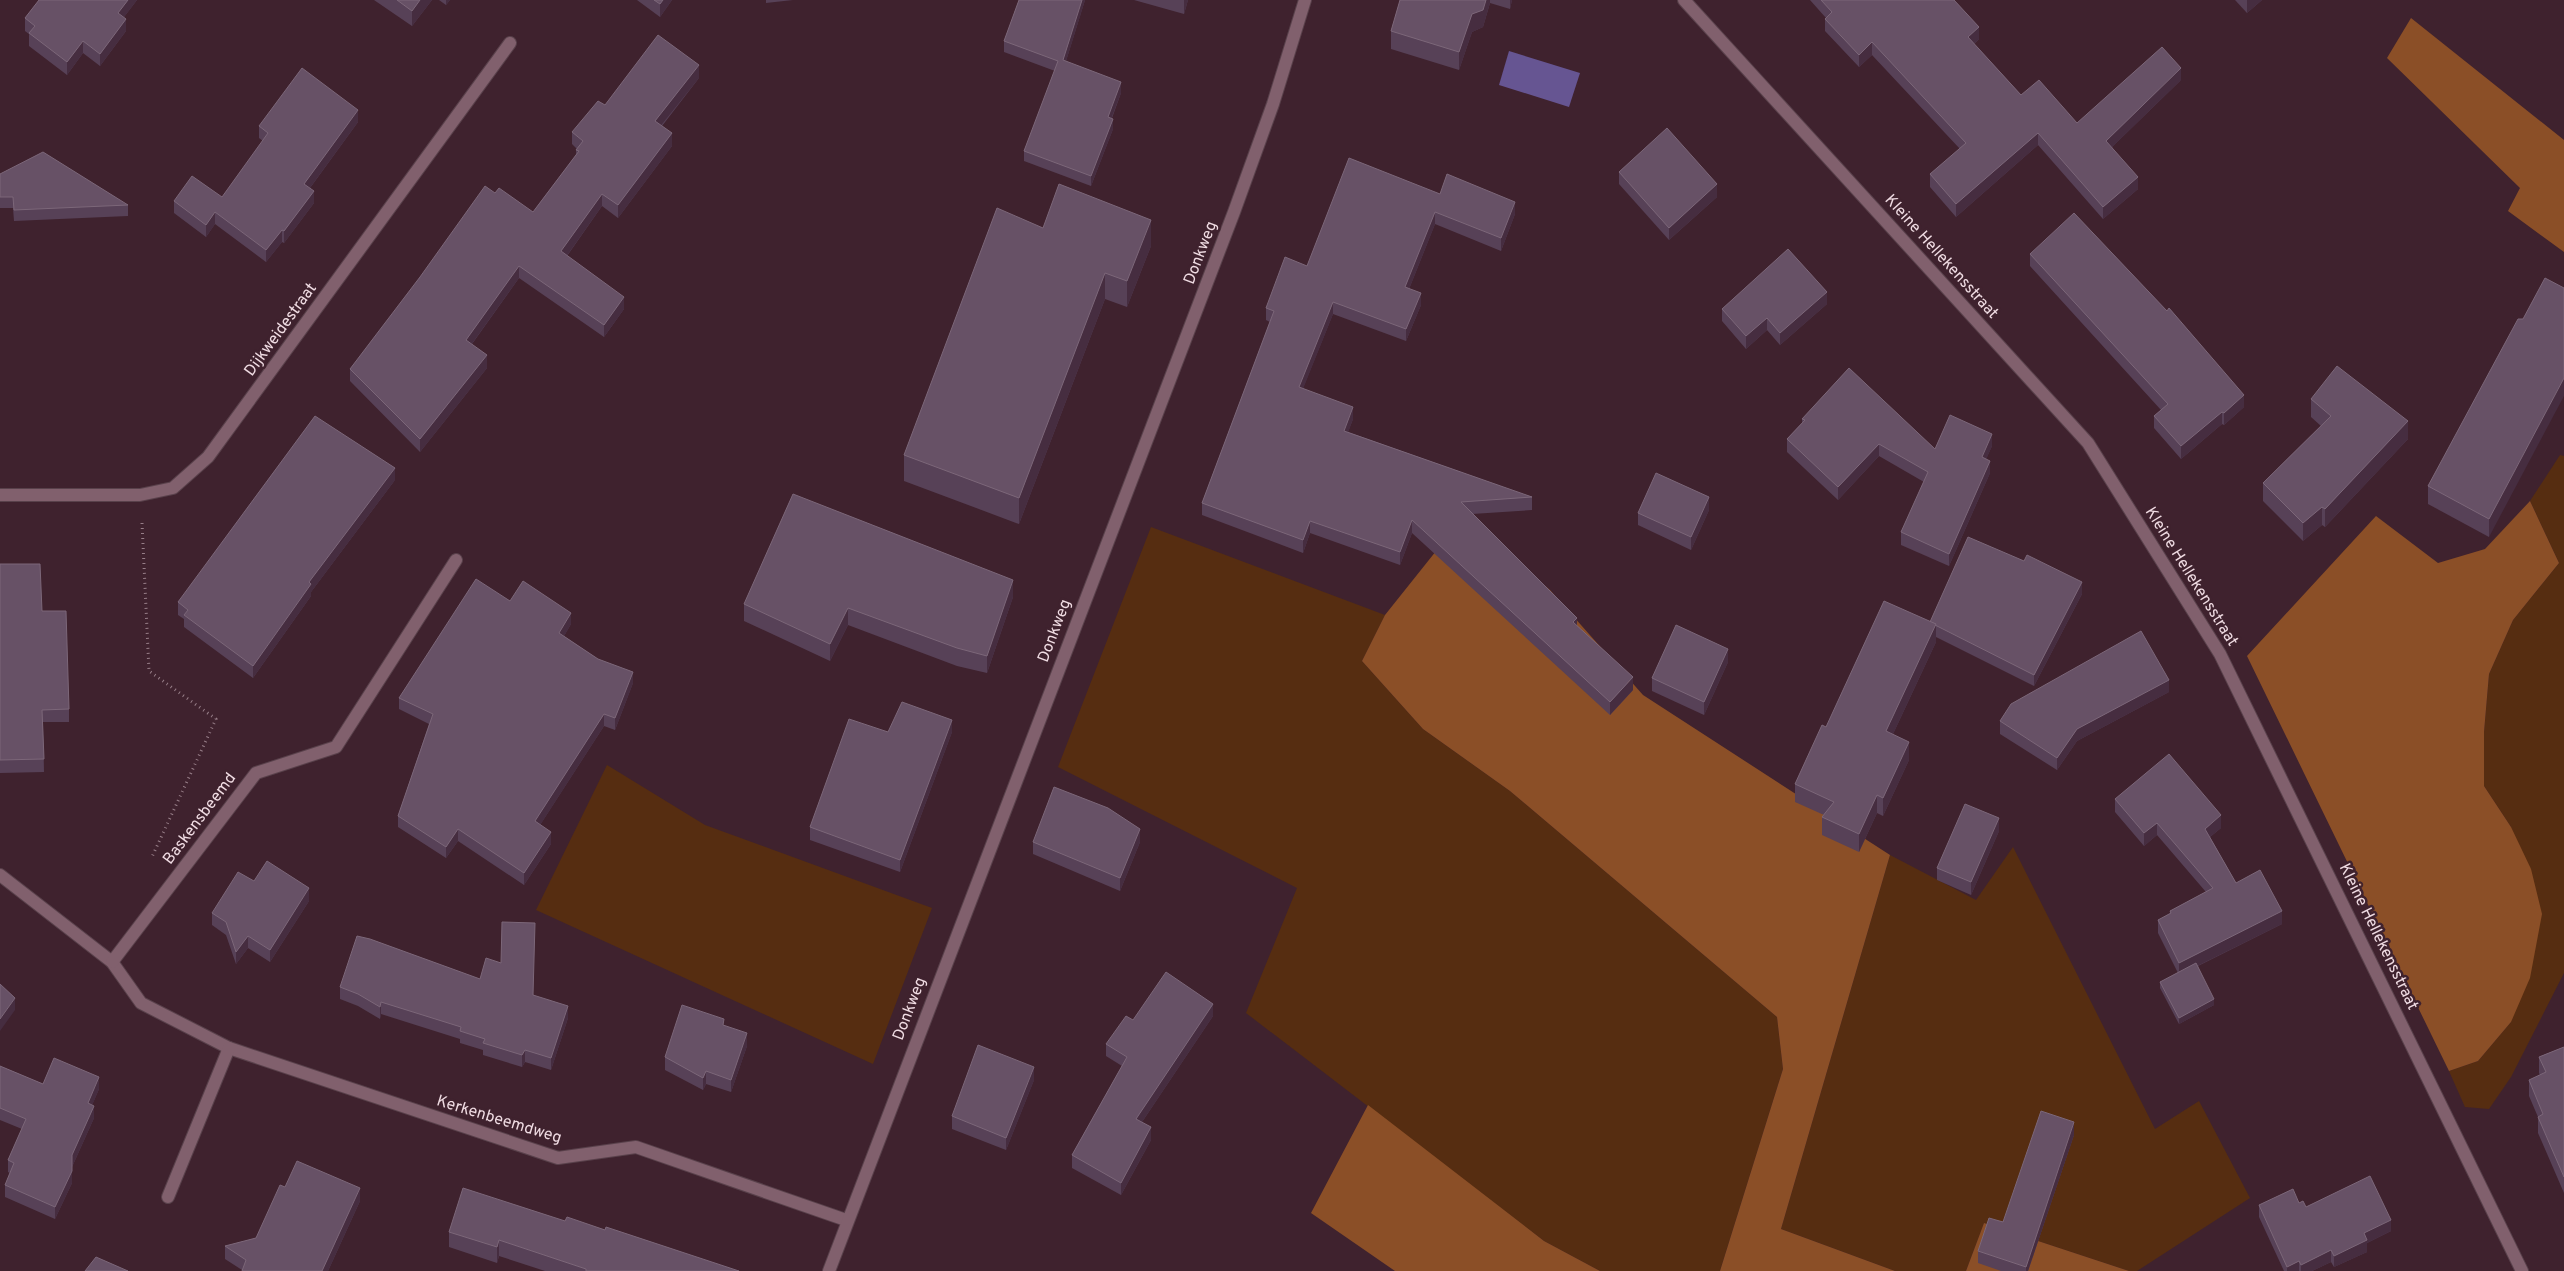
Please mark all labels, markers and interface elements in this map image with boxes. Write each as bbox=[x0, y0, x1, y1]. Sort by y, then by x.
street label: Kleine Hellekensstraat bbox=[1880, 191, 2002, 323]
street label: Donkweg bbox=[1180, 219, 1222, 287]
street label: Dijkweidestraat bbox=[240, 279, 322, 381]
street label: Kleine Hellekensstraat bbox=[2140, 504, 2242, 650]
street label: Donkweg bbox=[1034, 597, 1076, 665]
street label: Baskensbeemd bbox=[159, 769, 241, 869]
street label: Kleine Hellekensstraat bbox=[2334, 860, 2422, 1014]
street label: Donkweg bbox=[889, 975, 931, 1043]
street label: Kerkenbeemdweg bbox=[434, 1091, 564, 1149]

